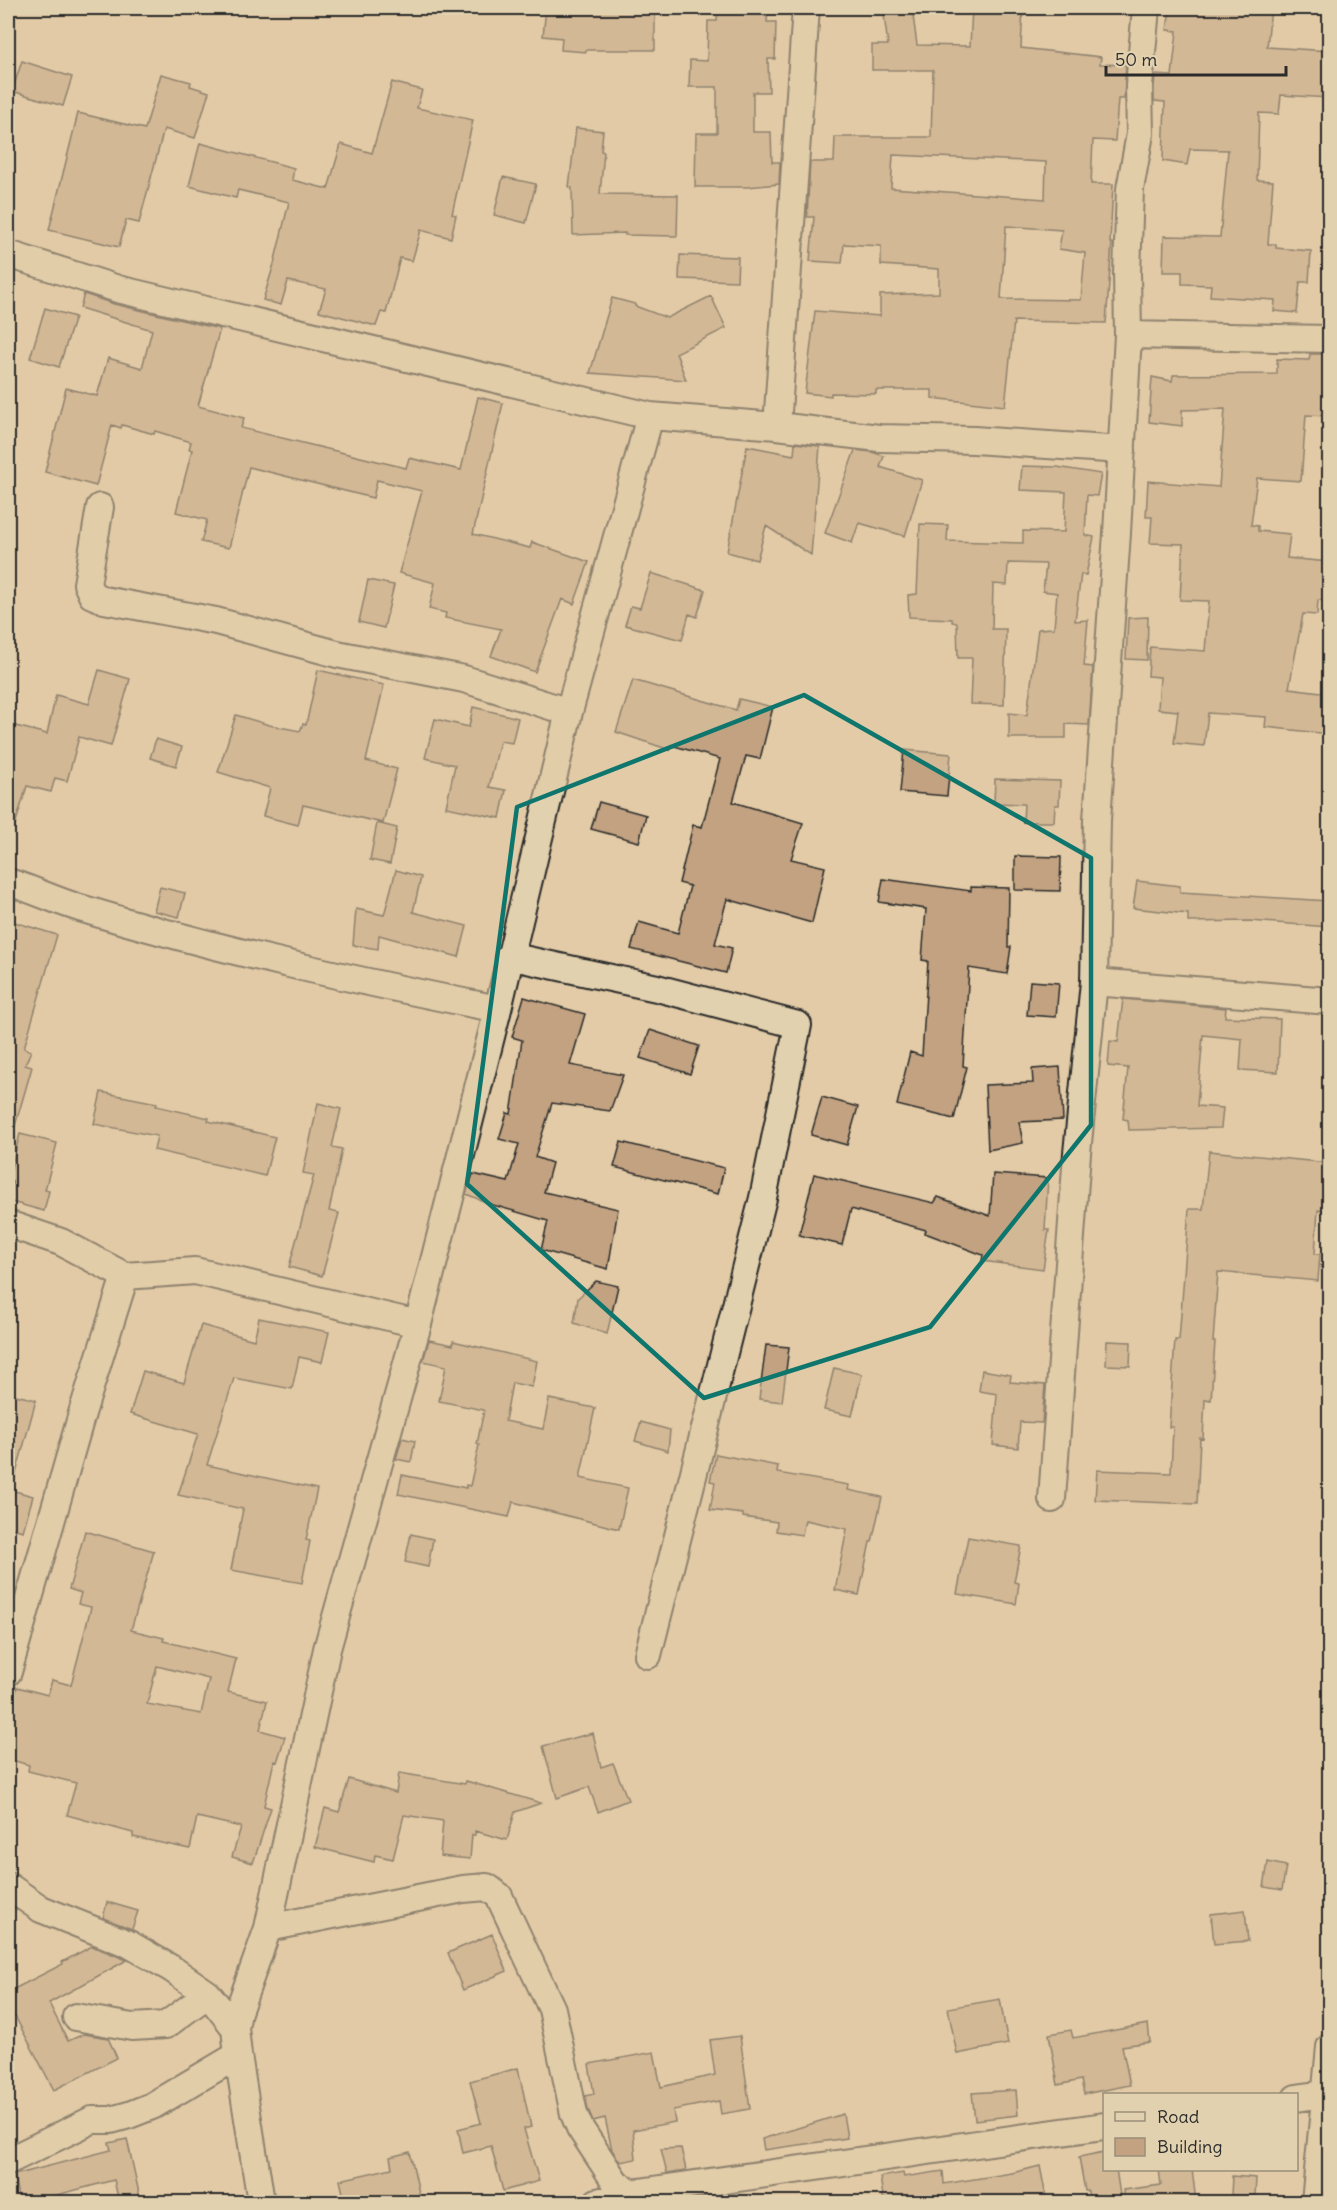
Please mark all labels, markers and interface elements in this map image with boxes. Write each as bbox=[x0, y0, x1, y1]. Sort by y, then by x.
scale bar bbox=[1106, 39, 1286, 77]
text: 50 m bbox=[1115, 48, 1157, 71]
legend bbox=[1103, 2093, 1298, 2171]
text: Road bbox=[1157, 2105, 1200, 2128]
text: Building bbox=[1157, 2135, 1222, 2158]

